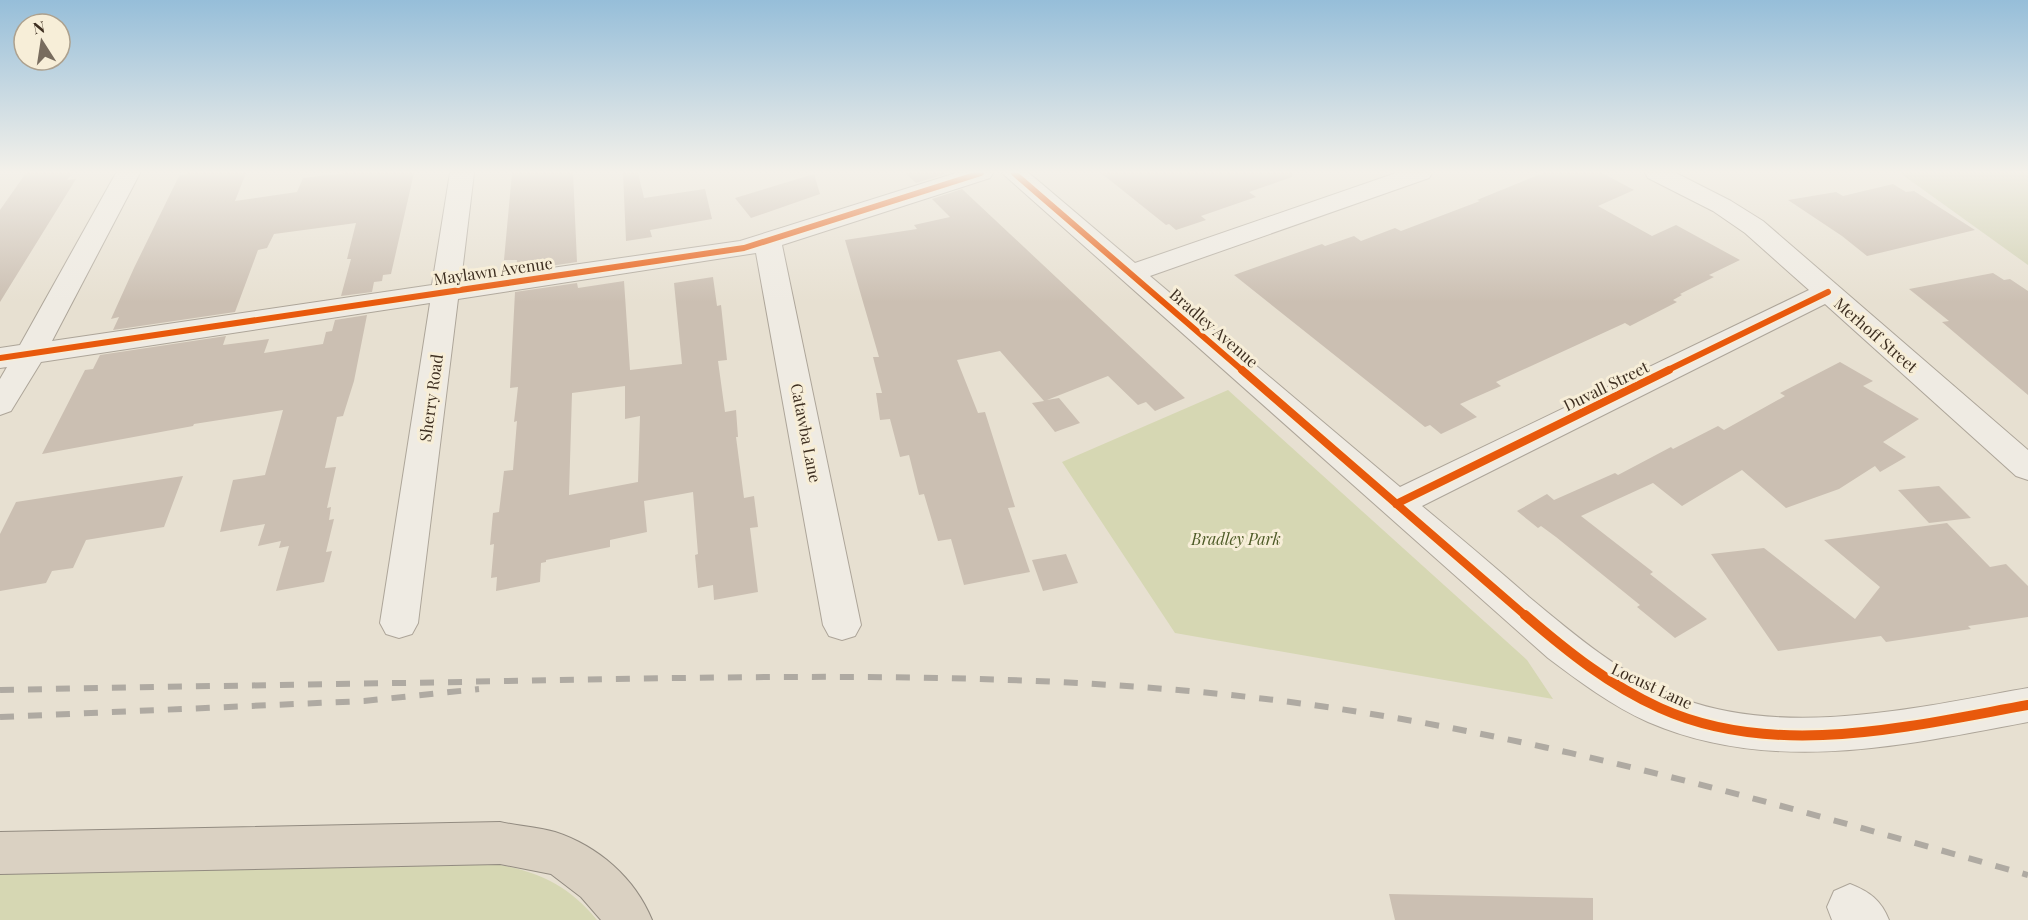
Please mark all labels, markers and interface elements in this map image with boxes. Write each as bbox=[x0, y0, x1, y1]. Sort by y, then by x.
north arrow bbox=[12, 12, 72, 72]
text: N bbox=[31, 15, 47, 38]
street label: Maylawn Avenue bbox=[432, 252, 554, 289]
street label: Bradley Avenue bbox=[1166, 283, 1263, 372]
street label: Merhoff Street bbox=[1830, 293, 1923, 377]
street label: Sherry Road bbox=[414, 353, 447, 443]
street label: Duvall Street bbox=[1560, 356, 1652, 415]
street label: Catawba Lane bbox=[787, 382, 826, 484]
park label: Bradley Park bbox=[1190, 528, 1281, 549]
street label: Locust Lane bbox=[1608, 658, 1696, 713]

